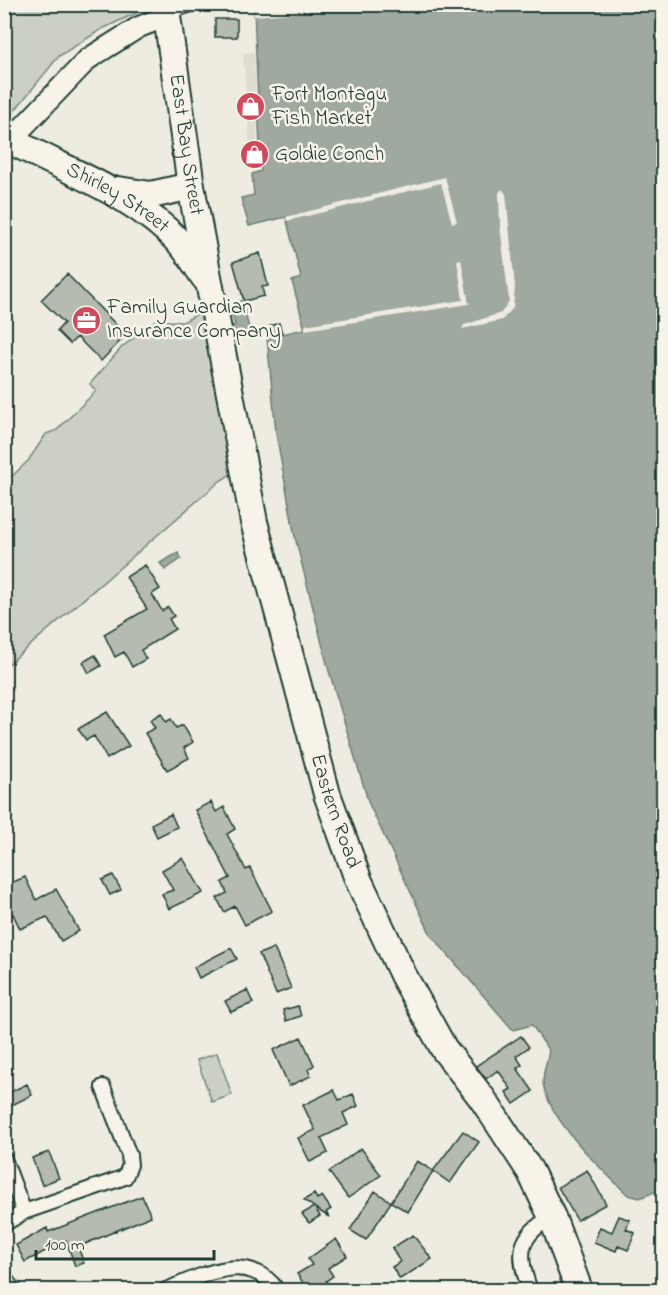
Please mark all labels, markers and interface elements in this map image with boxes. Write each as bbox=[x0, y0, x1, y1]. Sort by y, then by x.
street label: East Bay Street bbox=[160, 72, 211, 218]
place label: Fort Montagu Fish Market bbox=[271, 80, 387, 134]
shop icon: Fort Montagu Fish Market bbox=[235, 91, 267, 123]
shop icon: Goldie Conch bbox=[238, 139, 270, 171]
place label: Goldie Conch bbox=[275, 140, 384, 170]
street label: Shirley Street bbox=[61, 155, 176, 241]
place label: Family Guardian Insurance Company bbox=[106, 293, 281, 349]
office icon: Family Guardian Insurance Company bbox=[70, 304, 102, 336]
street label: Eastern Road bbox=[302, 751, 368, 873]
scale bar bbox=[36, 1223, 214, 1261]
text: 100 m bbox=[45, 1233, 85, 1259]

